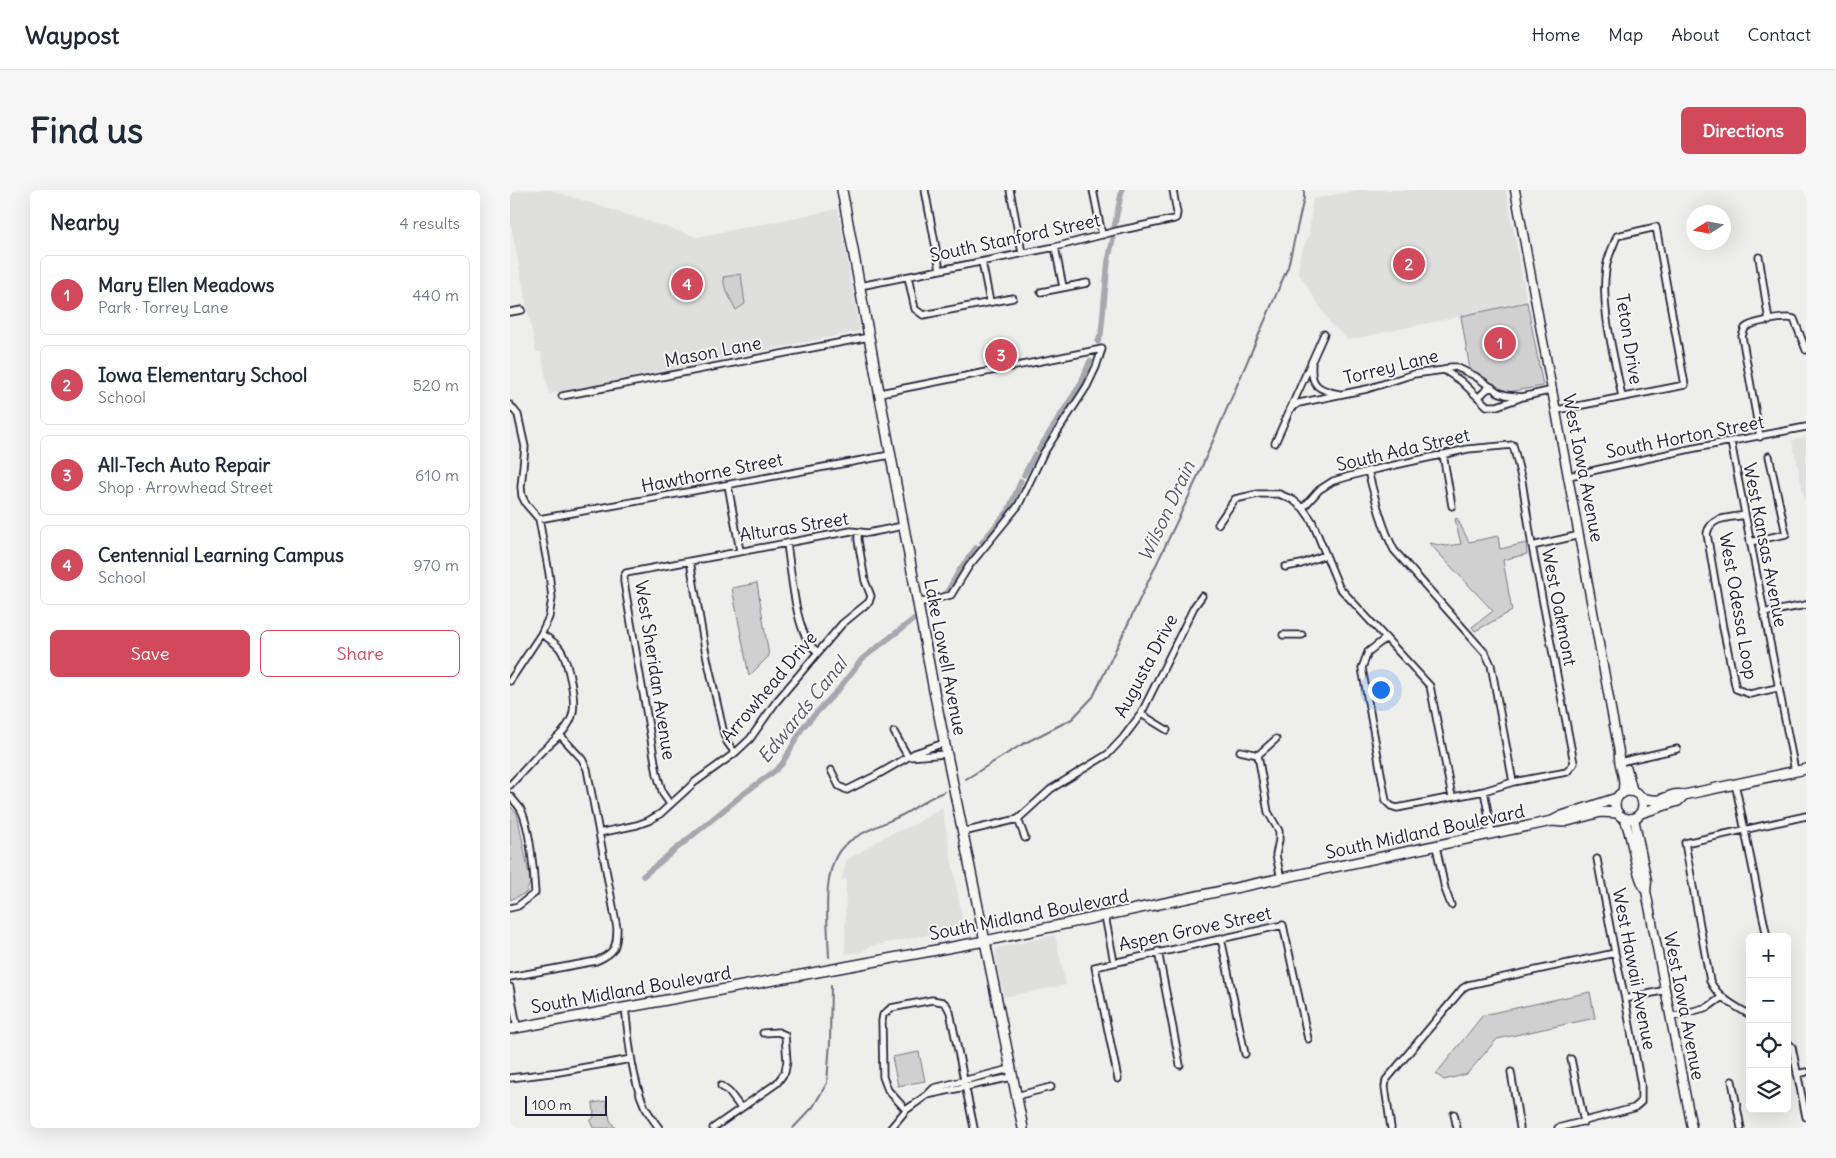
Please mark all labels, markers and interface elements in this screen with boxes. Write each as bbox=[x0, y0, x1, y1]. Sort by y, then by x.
text: Waypost bbox=[25, 20, 119, 50]
text: Home bbox=[1532, 23, 1580, 46]
text: Map bbox=[1608, 23, 1643, 46]
text: About bbox=[1671, 23, 1719, 46]
text: Contact bbox=[1747, 23, 1811, 46]
button: Directions bbox=[1681, 107, 1806, 154]
text: Find us bbox=[30, 108, 143, 152]
north arrow bbox=[1686, 205, 1731, 250]
street label: South Stanford Street bbox=[928, 208, 1102, 267]
text: Nearby bbox=[50, 209, 120, 236]
text: 4 results bbox=[399, 213, 460, 233]
pin: 2 bbox=[1393, 245, 1425, 283]
pin: 4 bbox=[671, 265, 703, 303]
text: Mary Ellen Meadows bbox=[98, 273, 274, 297]
text: 1 bbox=[64, 285, 70, 305]
text: 440 m bbox=[412, 285, 459, 305]
street label: Teton Drive bbox=[1611, 292, 1648, 386]
text: Park · Torrey Lane bbox=[98, 297, 228, 317]
pin: 1 bbox=[1484, 324, 1516, 362]
street label: Mason Lane bbox=[663, 331, 763, 372]
pin: 3 bbox=[985, 336, 1017, 374]
street label: Torrey Lane bbox=[1341, 344, 1441, 389]
text: Iowa Elementary School bbox=[98, 363, 307, 387]
text: 2 bbox=[63, 375, 71, 395]
text: 520 m bbox=[413, 375, 459, 395]
text: School bbox=[98, 387, 146, 407]
street label: West Iowa Avenue bbox=[1558, 392, 1609, 544]
street label: South Horton Street bbox=[1604, 410, 1766, 463]
street label: South Ada Street bbox=[1334, 423, 1472, 476]
street label: Hawthorne Street bbox=[639, 448, 785, 498]
text: All-Tech Auto Repair bbox=[98, 453, 270, 477]
water label: Wilson Drain bbox=[1132, 456, 1200, 565]
street label: West Kansas Avenue bbox=[1738, 461, 1793, 629]
text: 3 bbox=[62, 465, 72, 485]
text: 610 m bbox=[415, 465, 459, 485]
text: Shop · Arrowhead Street bbox=[98, 477, 273, 497]
street label: Alturas Street bbox=[738, 507, 850, 546]
street label: West Odessa Loop bbox=[1714, 531, 1763, 681]
text: Centennial Learning Campus bbox=[98, 543, 344, 567]
street label: West Oakmont bbox=[1537, 546, 1582, 668]
text: 4 bbox=[62, 555, 72, 575]
text: 970 m bbox=[414, 555, 459, 575]
text: School bbox=[98, 567, 146, 587]
street label: Lake Lowell Avenue bbox=[919, 577, 972, 737]
street label: West Sheridan Avenue bbox=[630, 579, 681, 761]
street label: Augusta Drive bbox=[1109, 610, 1182, 721]
street label: Arrowhead Drive bbox=[715, 626, 822, 747]
button: Save bbox=[50, 630, 250, 677]
button: Share bbox=[260, 630, 460, 677]
water label: Edwards Canal bbox=[752, 650, 854, 768]
your location bbox=[1368, 677, 1394, 703]
street label: South Midland Boulevard bbox=[1323, 799, 1527, 864]
street label: South Midland Boulevard bbox=[927, 884, 1131, 945]
street label: West Hawaii Avenue bbox=[1608, 886, 1661, 1052]
street label: Aspen Grove Street bbox=[1116, 901, 1273, 956]
street label: West Iowa Avenue bbox=[1659, 930, 1710, 1082]
map controls bbox=[1746, 933, 1791, 1113]
button: + bbox=[1746, 933, 1791, 978]
street label: South Midland Boulevard bbox=[529, 960, 733, 1018]
button: − bbox=[1746, 978, 1791, 1023]
button: locate bbox=[1746, 1023, 1791, 1068]
button: layers bbox=[1746, 1068, 1791, 1113]
scale bar bbox=[525, 1093, 608, 1116]
text: 100 m bbox=[532, 1096, 572, 1114]

